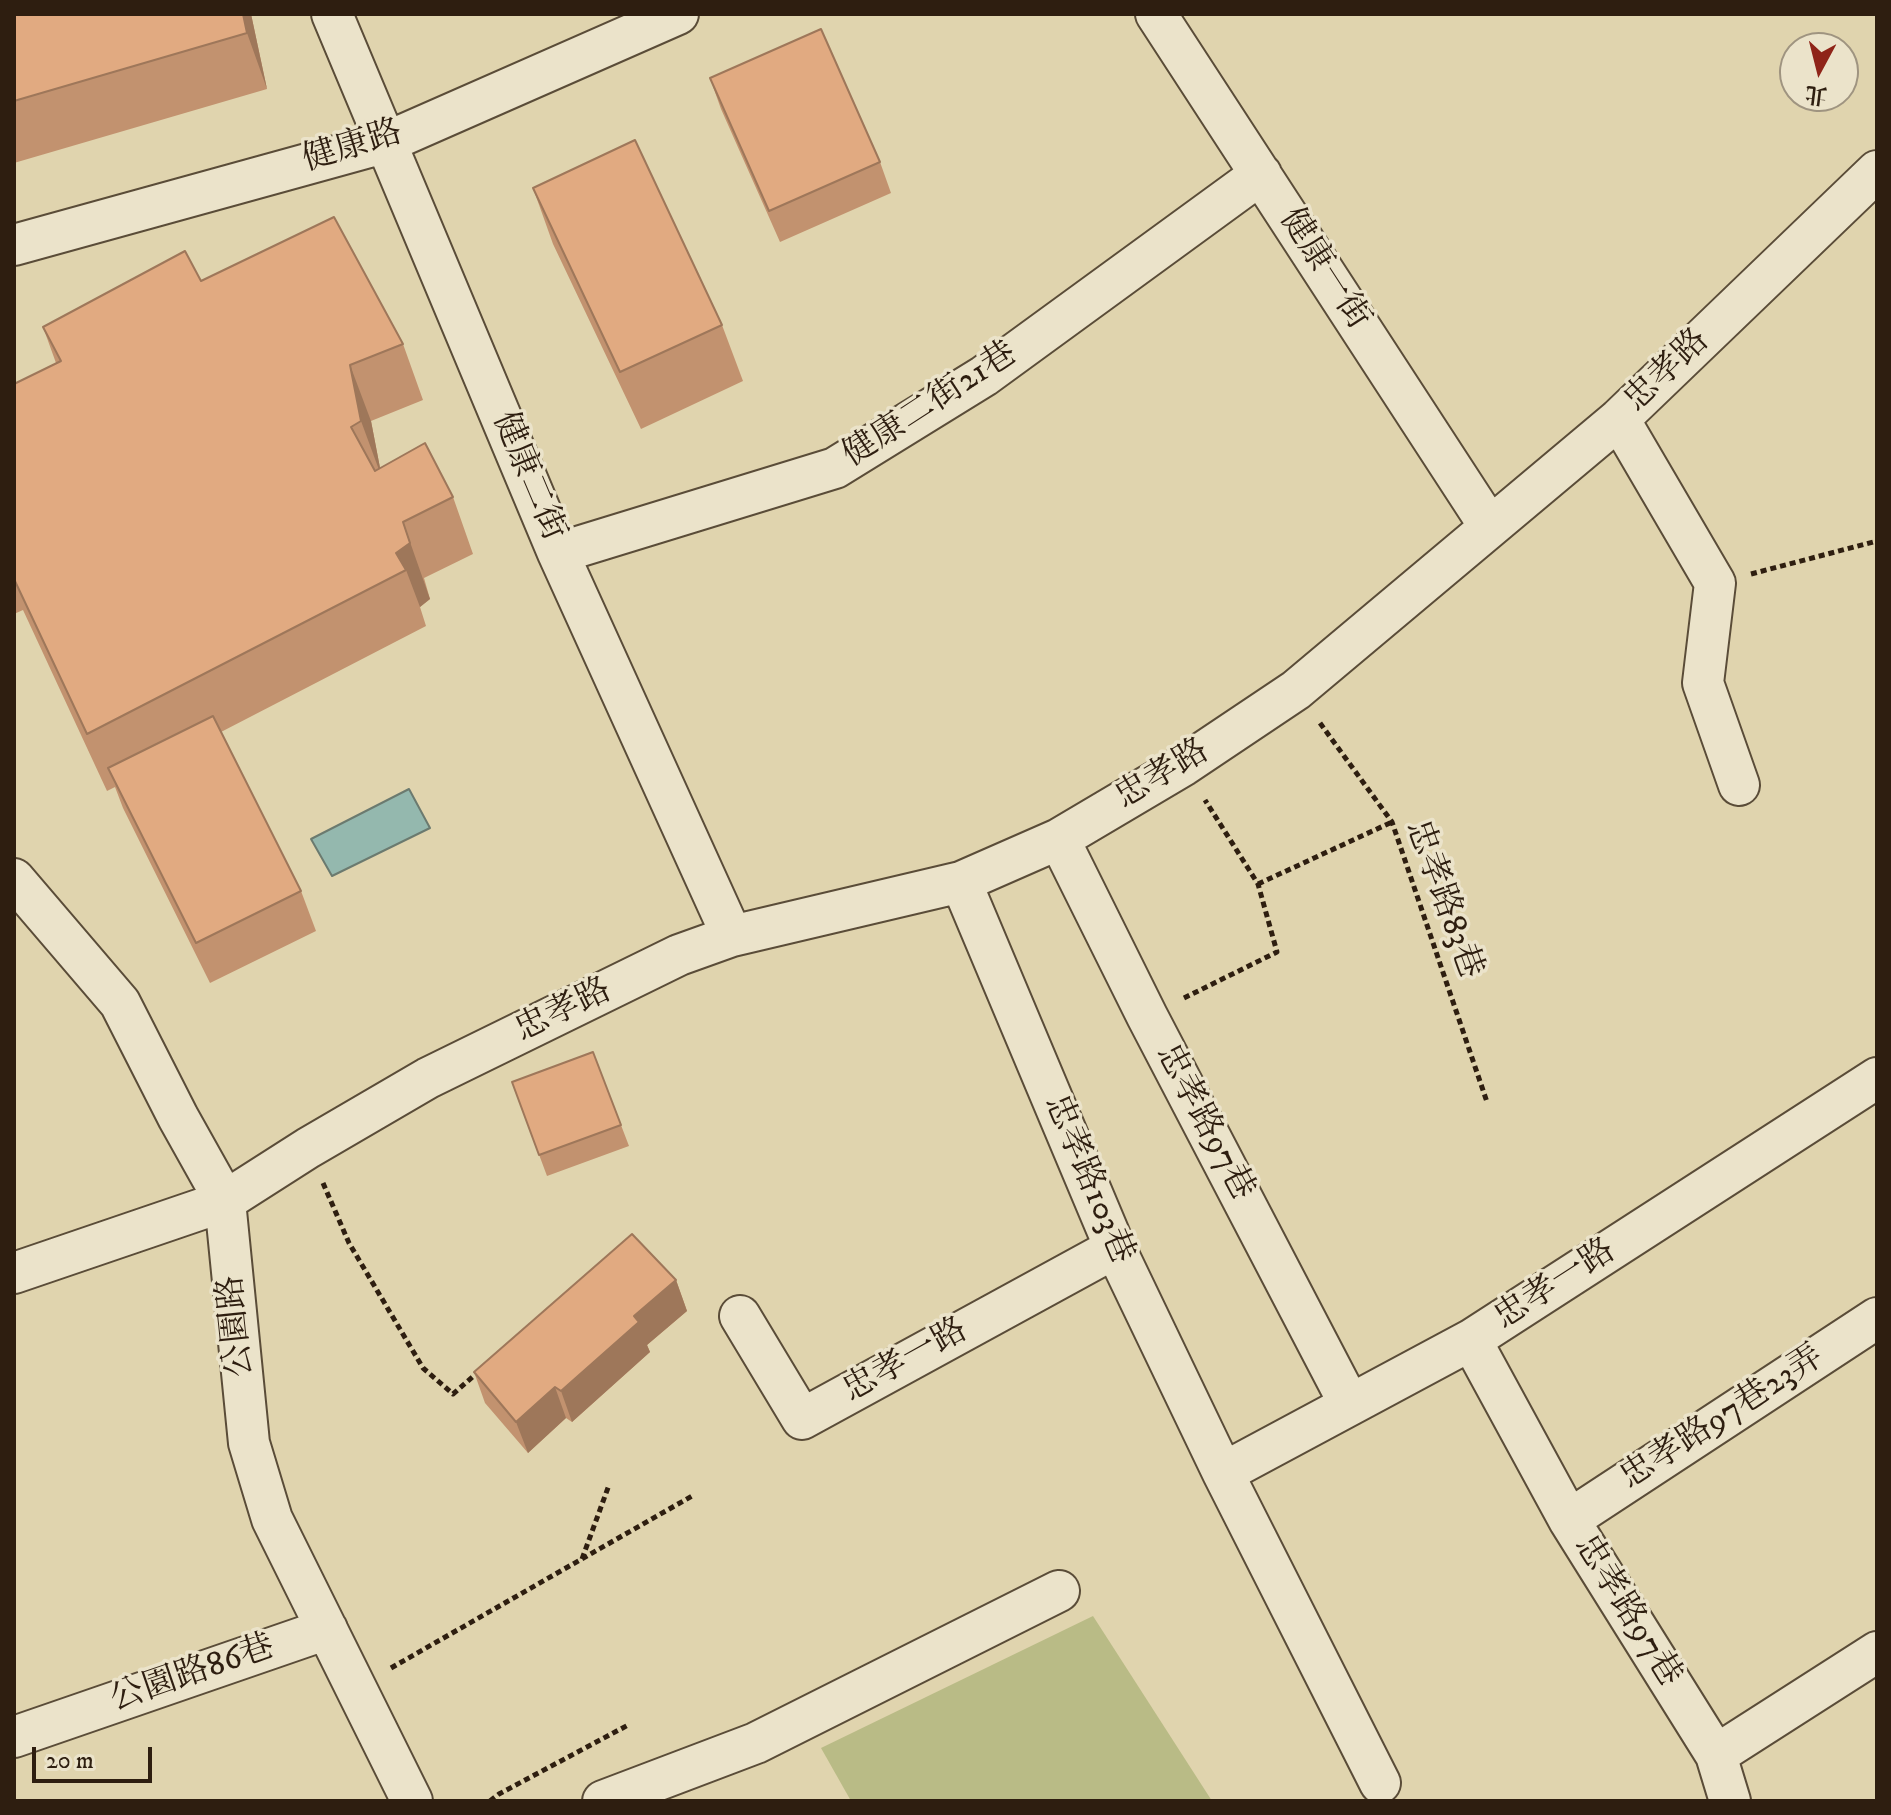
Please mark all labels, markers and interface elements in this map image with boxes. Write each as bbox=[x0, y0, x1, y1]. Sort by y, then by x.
north arrow bbox=[1779, 32, 1859, 112]
text: 北 bbox=[1804, 80, 1829, 109]
street label: 健康路 bbox=[298, 114, 408, 182]
street label: 健康一街 bbox=[1269, 202, 1377, 338]
street label: 忠孝路 bbox=[1617, 322, 1719, 422]
street label: 健康二街21巷 bbox=[836, 335, 1026, 477]
street label: 健康二街 bbox=[482, 406, 572, 548]
street label: 忠孝路 bbox=[1109, 732, 1217, 820]
street label: 忠孝路83巷 bbox=[1394, 815, 1490, 985]
street label: 忠孝路 bbox=[509, 971, 619, 1053]
street label: 忠孝路97巷 bbox=[1145, 1038, 1261, 1208]
street label: 忠孝路103巷 bbox=[1033, 1089, 1141, 1271]
street label: 忠孝一路 bbox=[1488, 1232, 1624, 1340]
street label: 公園路 bbox=[212, 1273, 264, 1379]
street label: 忠孝一路 bbox=[837, 1311, 975, 1413]
street label: 忠孝路97巷23弄 bbox=[1614, 1338, 1832, 1500]
street label: 忠孝路97巷 bbox=[1563, 1529, 1689, 1695]
street label: 公園路86巷 bbox=[106, 1628, 280, 1722]
scale bar bbox=[36, 1731, 156, 1781]
text: 20 m bbox=[46, 1746, 94, 1776]

